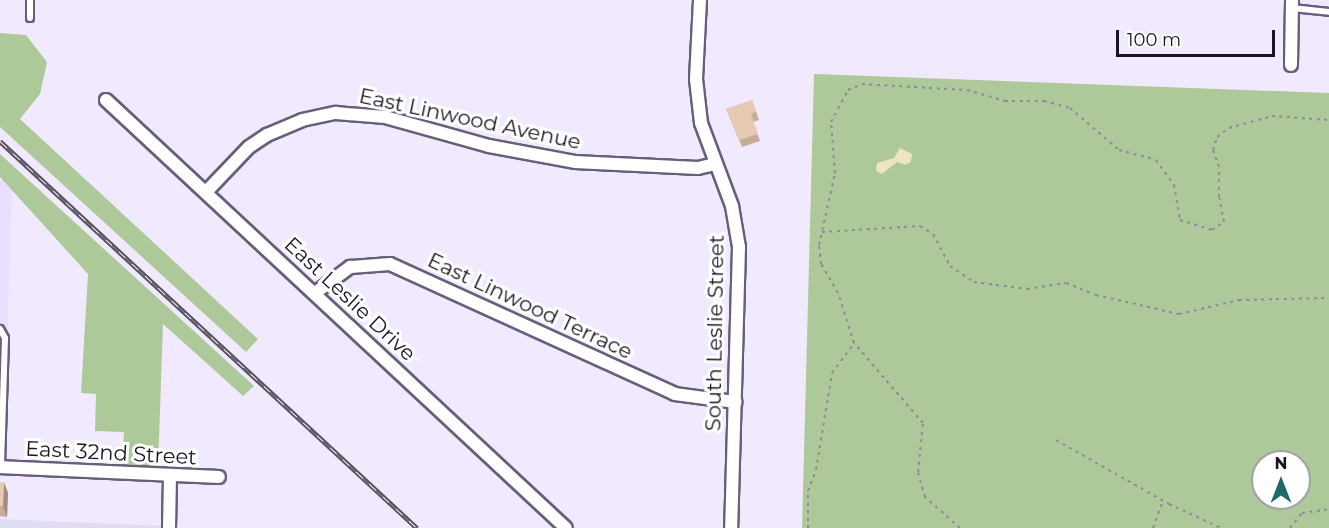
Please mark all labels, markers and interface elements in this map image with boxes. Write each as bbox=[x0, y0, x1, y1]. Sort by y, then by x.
scale bar bbox=[1119, 18, 1278, 56]
text: 100 m bbox=[1127, 29, 1181, 51]
street label: East Linwood Avenue bbox=[357, 83, 583, 155]
street label: East Leslie Drive bbox=[279, 232, 421, 366]
street label: South Leslie Street bbox=[701, 235, 729, 431]
street label: East Linwood Terrace bbox=[424, 247, 636, 365]
street label: East 32nd Street bbox=[25, 436, 197, 470]
north arrow bbox=[1251, 450, 1311, 510]
text: N bbox=[1275, 454, 1287, 473]

